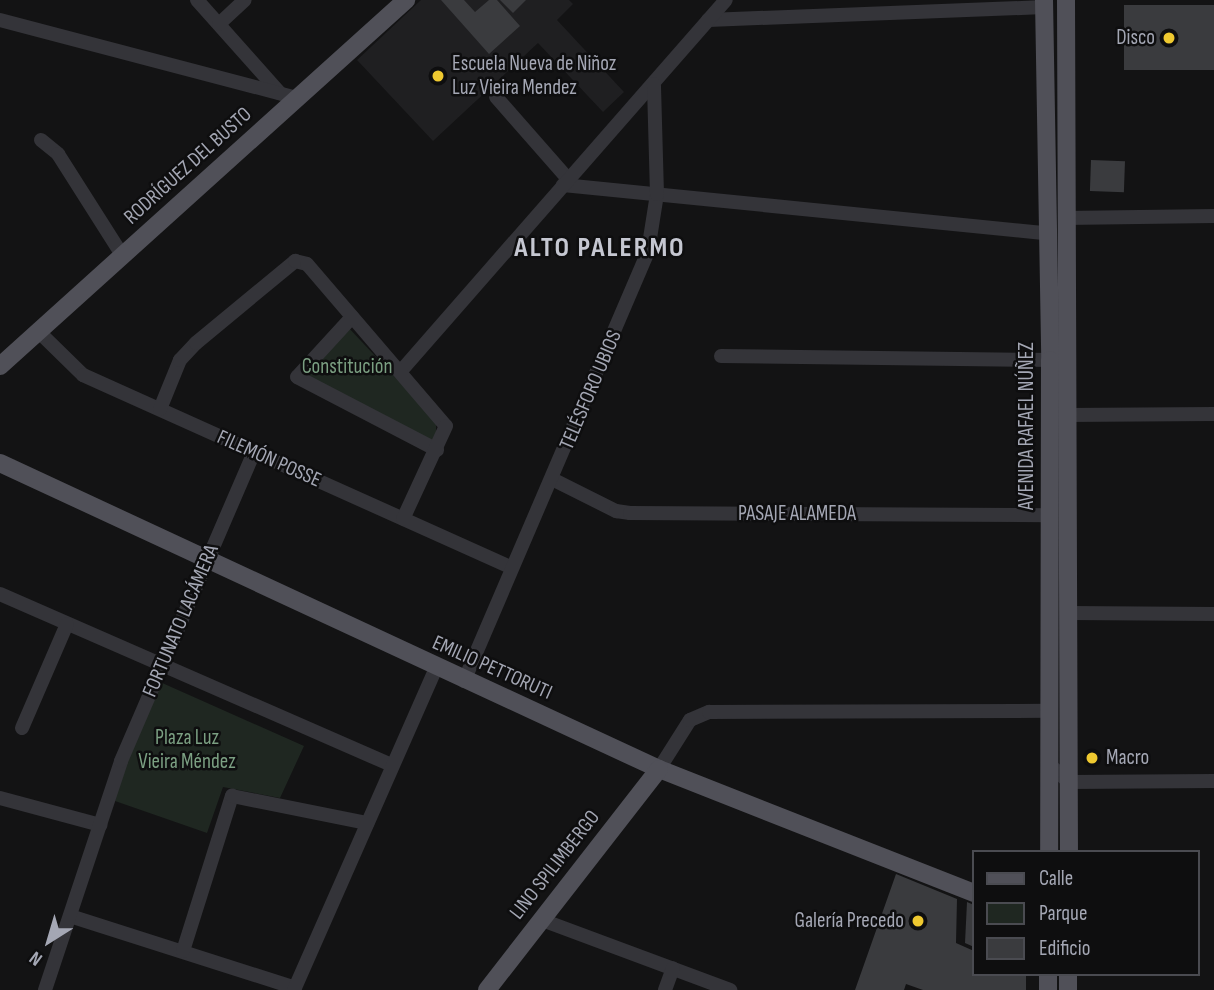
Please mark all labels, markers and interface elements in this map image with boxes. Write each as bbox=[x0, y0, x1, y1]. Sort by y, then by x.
place label: Disco bbox=[1116, 25, 1155, 51]
marker: Disco bbox=[1161, 30, 1177, 46]
place label: Escuela Nueva de Niñoz Luz Vieira Mendez bbox=[452, 51, 616, 101]
marker: Escuela Nueva de Niñoz Luz Vieira Mendez bbox=[430, 68, 446, 84]
street label: RODRÍGUEZ DEL BUSTO bbox=[119, 102, 257, 230]
district label: ALTO PALERMO bbox=[516, 231, 684, 265]
street label: TELÉSFORO UBIOS bbox=[555, 326, 627, 454]
street label: AVENIDA RAFAEL NÚÑEZ bbox=[1014, 342, 1040, 510]
park label: Constitución bbox=[302, 354, 392, 380]
street label: FILEMÓN POSSE bbox=[213, 425, 325, 493]
street label: PASAJE ALAMEDA bbox=[738, 501, 856, 527]
street label: FORTUNATO LACÁMERA bbox=[138, 541, 224, 701]
street label: EMILIO PETTORUTI bbox=[428, 630, 556, 706]
park label: Plaza Luz Vieira Méndez bbox=[138, 725, 236, 775]
place label: Macro bbox=[1106, 745, 1149, 771]
marker: Macro bbox=[1084, 750, 1100, 766]
street label: LINO SPILIMBERGO bbox=[505, 805, 605, 925]
legend bbox=[972, 850, 1200, 976]
text: Calle bbox=[1039, 866, 1073, 891]
text: Parque bbox=[1039, 901, 1087, 926]
north arrow bbox=[14, 906, 84, 976]
place label: Galería Precedo bbox=[795, 908, 904, 934]
marker: Galería Precedo bbox=[910, 913, 926, 929]
text: Edificio bbox=[1039, 936, 1090, 961]
text: N bbox=[25, 946, 47, 970]

